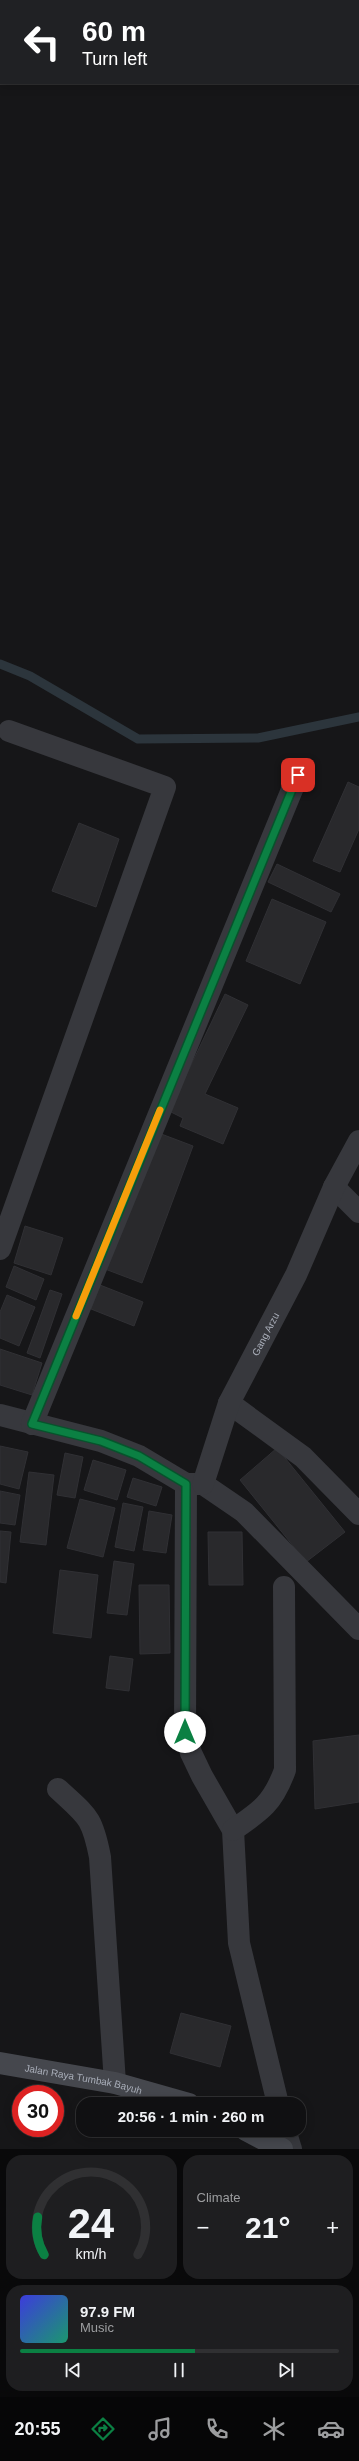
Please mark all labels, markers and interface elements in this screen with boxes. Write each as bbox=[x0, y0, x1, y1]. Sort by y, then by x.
icon: left bbox=[16, 16, 68, 68]
text: 60 m bbox=[82, 16, 146, 47]
text: Turn left bbox=[82, 49, 147, 69]
pin bbox=[281, 758, 315, 792]
icon: arrive bbox=[287, 764, 309, 786]
street label: Gang Arzu bbox=[249, 1310, 281, 1357]
position arrow bbox=[164, 1711, 206, 1753]
street label: Jalan Raya Tumbak Bayuh bbox=[24, 2062, 144, 2096]
speed limit sign: 30 bbox=[12, 2085, 64, 2137]
text: 20:56 · 1 min · 260 m bbox=[118, 2108, 264, 2125]
text: Climate bbox=[197, 2190, 241, 2205]
text: 24 bbox=[68, 2200, 114, 2247]
text: 21° bbox=[245, 2211, 290, 2244]
text: − bbox=[197, 2215, 209, 2240]
text: + bbox=[326, 2215, 339, 2240]
text: km/h bbox=[76, 2246, 107, 2262]
text: 97.9 FM bbox=[80, 2303, 135, 2320]
text: Music bbox=[80, 2320, 114, 2335]
icon: previous bbox=[62, 2359, 84, 2381]
icon: pause bbox=[168, 2359, 190, 2381]
icon: next bbox=[275, 2359, 297, 2381]
icon: directions bbox=[89, 2415, 117, 2443]
icon: music bbox=[146, 2415, 174, 2443]
icon: phone bbox=[203, 2415, 231, 2443]
icon: climate bbox=[260, 2415, 288, 2443]
icon: car bbox=[317, 2415, 345, 2443]
text: 20:55 bbox=[14, 2419, 60, 2439]

